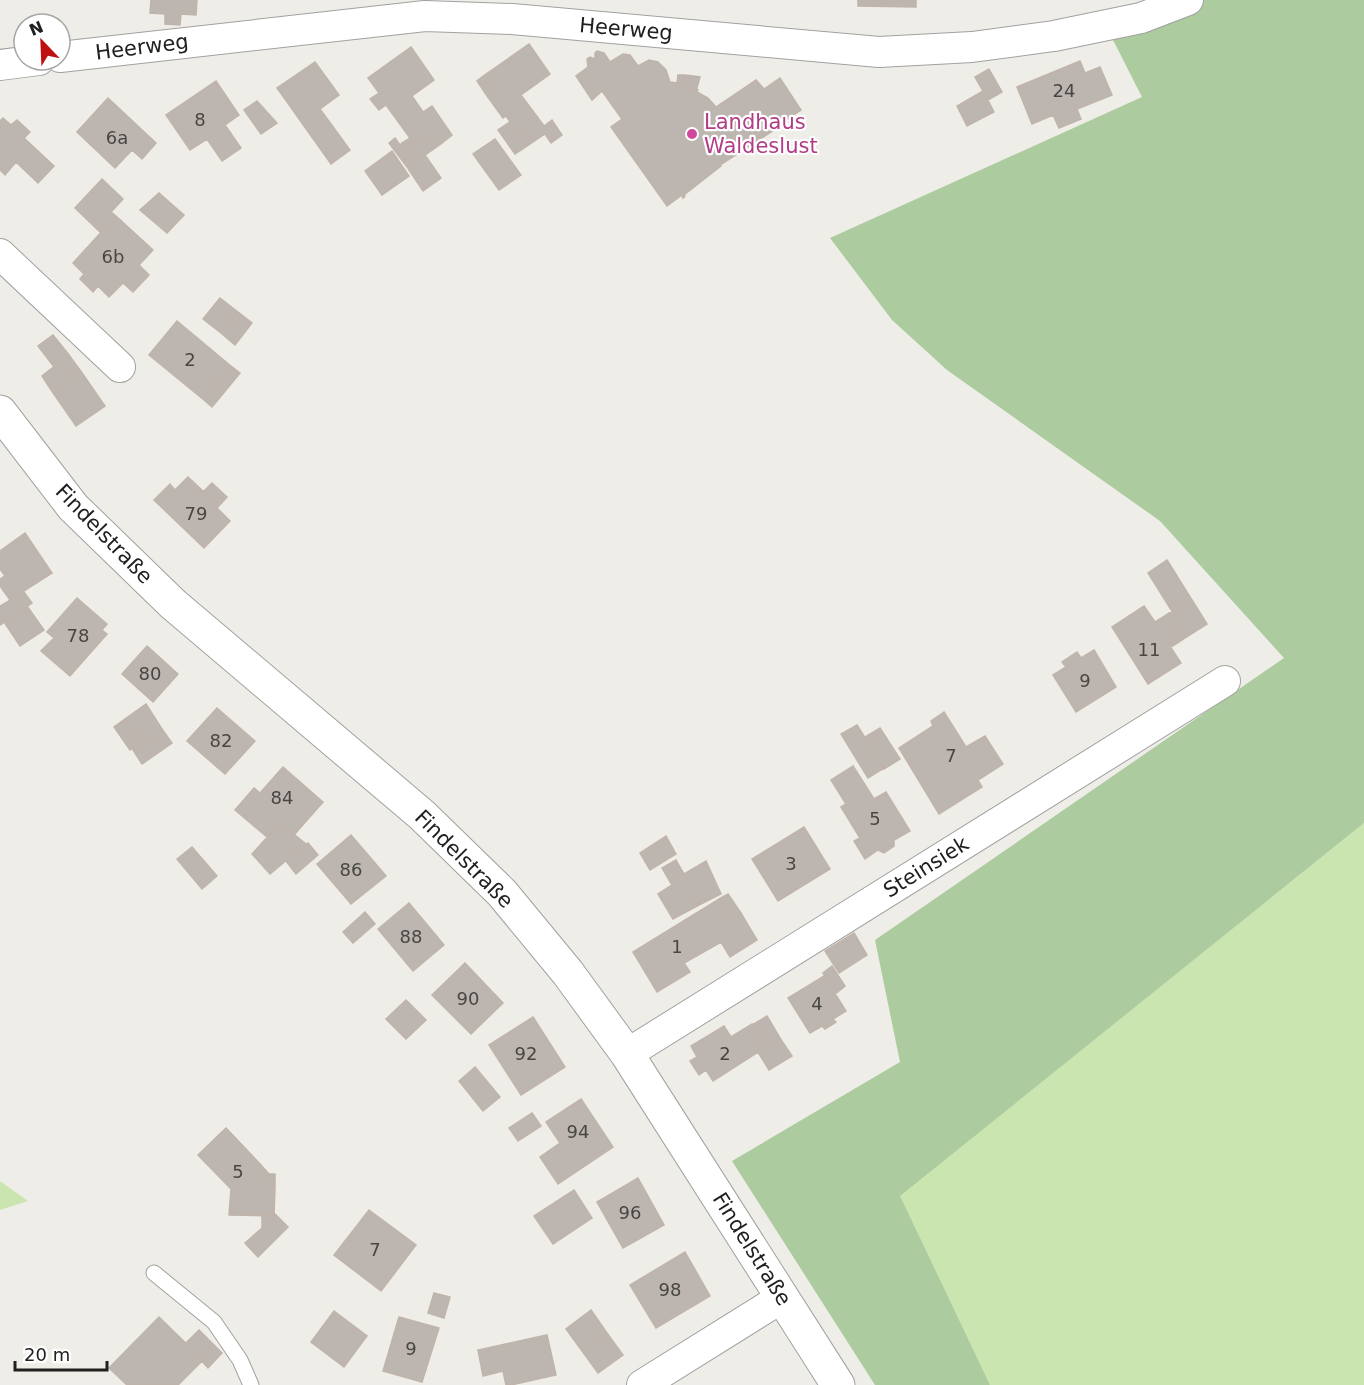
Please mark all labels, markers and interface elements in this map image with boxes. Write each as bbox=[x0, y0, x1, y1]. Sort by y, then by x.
north arrow bbox=[12, 12, 72, 72]
street label: Heerweg bbox=[578, 13, 674, 45]
text: N bbox=[26, 17, 46, 40]
street label: Heerweg bbox=[94, 29, 190, 65]
house number: 24 bbox=[1053, 80, 1075, 101]
house number: 8 bbox=[194, 109, 206, 130]
place label: Landhaus Waldeslust bbox=[704, 110, 818, 158]
house number: 6a bbox=[106, 127, 128, 148]
marker: Landhaus Waldeslust bbox=[685, 127, 699, 141]
house number: 6b bbox=[102, 246, 124, 267]
house number: 2 bbox=[184, 349, 196, 370]
street label: Findelstraße bbox=[51, 479, 157, 589]
house number: 79 bbox=[185, 503, 207, 524]
house number: 78 bbox=[67, 625, 89, 646]
house number: 11 bbox=[1138, 639, 1160, 660]
house number: 80 bbox=[139, 663, 161, 684]
house number: 9 bbox=[1079, 670, 1091, 691]
house number: 82 bbox=[210, 730, 232, 751]
house number: 7 bbox=[945, 745, 957, 766]
house number: 84 bbox=[271, 787, 293, 808]
street label: Findelstraße bbox=[410, 805, 518, 913]
house number: 5 bbox=[869, 808, 881, 829]
street label: Steinsiek bbox=[879, 831, 974, 902]
house number: 3 bbox=[785, 853, 797, 874]
house number: 86 bbox=[340, 859, 362, 880]
house number: 88 bbox=[400, 926, 422, 947]
house number: 1 bbox=[671, 936, 683, 957]
house number: 90 bbox=[457, 988, 479, 1009]
house number: 4 bbox=[811, 993, 823, 1014]
house number: 92 bbox=[515, 1043, 537, 1064]
house number: 2 bbox=[719, 1043, 731, 1064]
house number: 94 bbox=[567, 1121, 589, 1142]
house number: 5 bbox=[232, 1161, 244, 1182]
street label: Findelstraße bbox=[708, 1188, 796, 1310]
house number: 96 bbox=[619, 1202, 641, 1223]
house number: 7 bbox=[369, 1239, 381, 1260]
house number: 98 bbox=[659, 1279, 681, 1300]
scale bar bbox=[15, 1334, 106, 1372]
house number: 9 bbox=[405, 1338, 417, 1359]
text: 20 m bbox=[24, 1344, 70, 1365]

